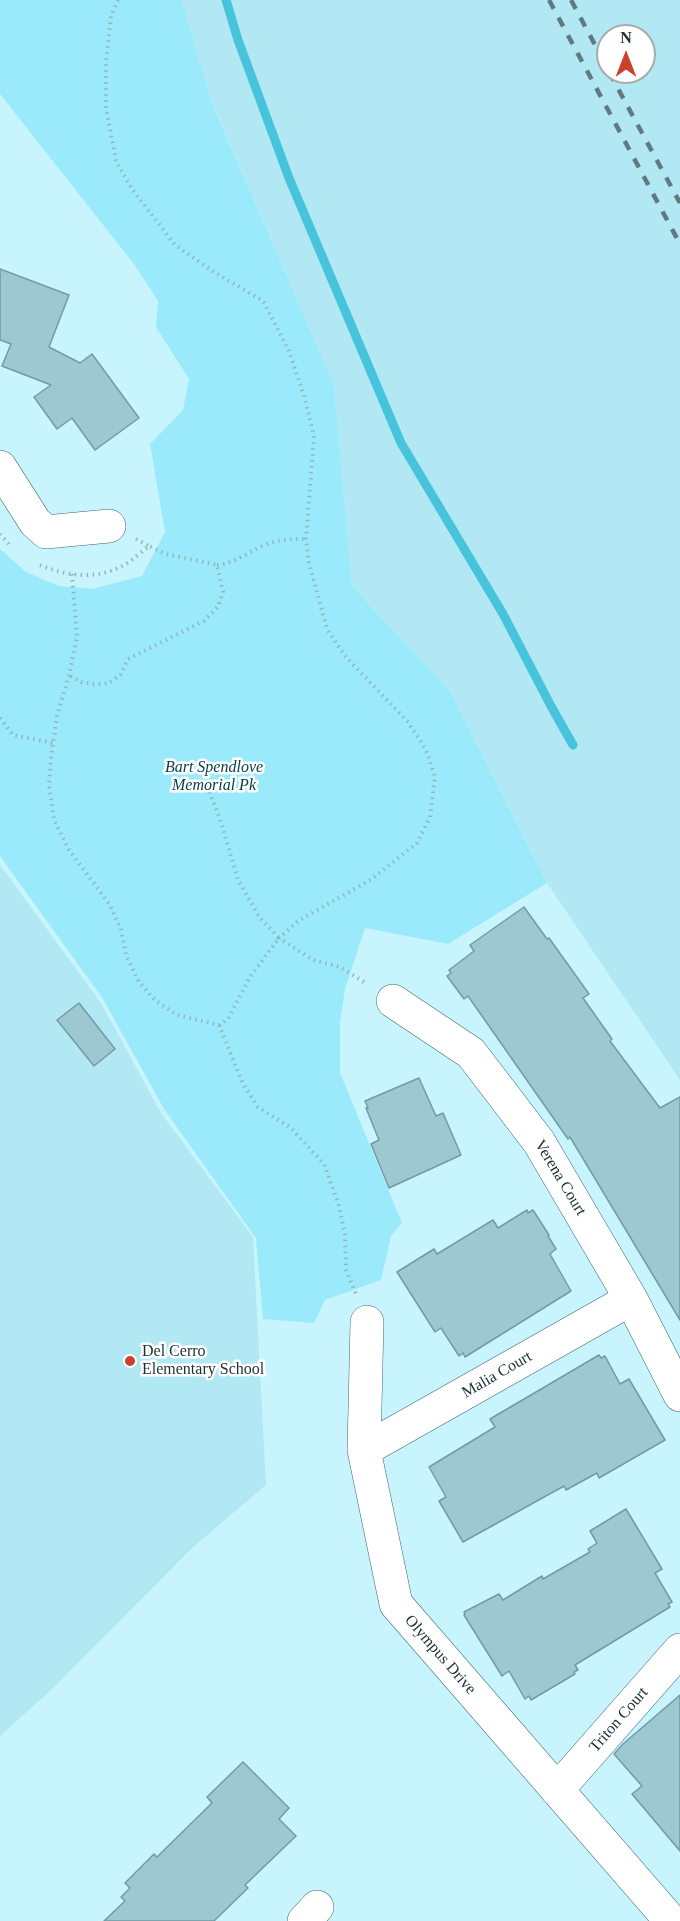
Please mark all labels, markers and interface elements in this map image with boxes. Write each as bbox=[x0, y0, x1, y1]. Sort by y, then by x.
north arrow bbox=[596, 24, 656, 84]
text: N bbox=[620, 29, 632, 46]
park label: Bart Spendlove Memorial Pk bbox=[165, 758, 263, 796]
street label: Verena Court bbox=[530, 1137, 590, 1219]
place label: Del Cerro Elementary School bbox=[142, 1342, 264, 1380]
street label: Malia Court bbox=[459, 1347, 535, 1403]
marker: Del Cerro Elementary School bbox=[123, 1354, 137, 1368]
street label: Olympus Drive bbox=[400, 1611, 480, 1699]
street label: Triton Court bbox=[586, 1684, 652, 1756]

